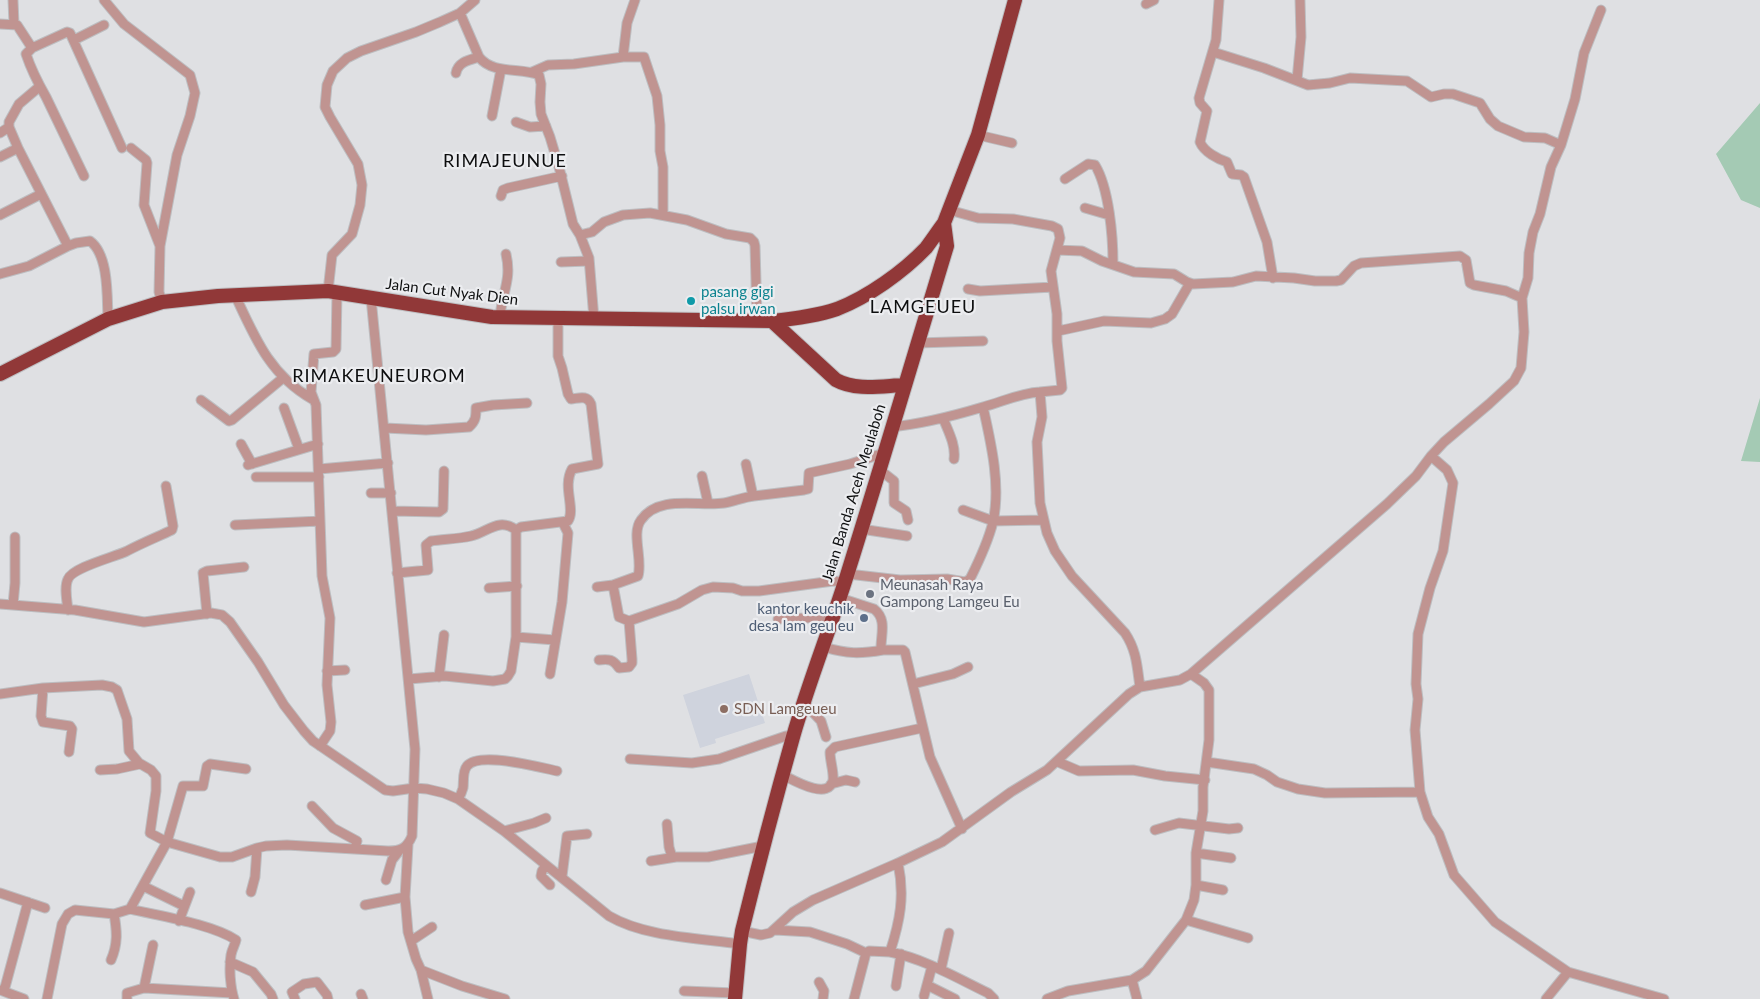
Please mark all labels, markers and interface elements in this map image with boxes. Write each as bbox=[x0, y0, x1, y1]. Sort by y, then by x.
district label: RIMAJEUNUE bbox=[442, 150, 568, 172]
street label: Jalan Cut Nyak Dien bbox=[385, 275, 519, 309]
place label: pasang gigi palsu irwan bbox=[701, 283, 776, 318]
marker: pasang gigi palsu irwan bbox=[685, 295, 697, 307]
district label: LAMGEUEU bbox=[869, 296, 977, 318]
district label: RIMAKEUNEUROM bbox=[291, 365, 467, 387]
street label: Jalan Banda Aceh Meulaboh bbox=[818, 402, 890, 584]
place label: Meunasah Raya Gampong Lamgeu Eu bbox=[880, 576, 1020, 611]
marker: Meunasah Raya Gampong Lamgeu Eu bbox=[864, 588, 876, 600]
place label: kantor keuchik desa lam geu eu bbox=[749, 600, 854, 635]
marker: kantor keuchik desa lam geu eu bbox=[858, 612, 870, 624]
place label: SDN Lamgeueu bbox=[734, 700, 837, 718]
marker: SDN Lamgeueu bbox=[718, 703, 730, 715]

